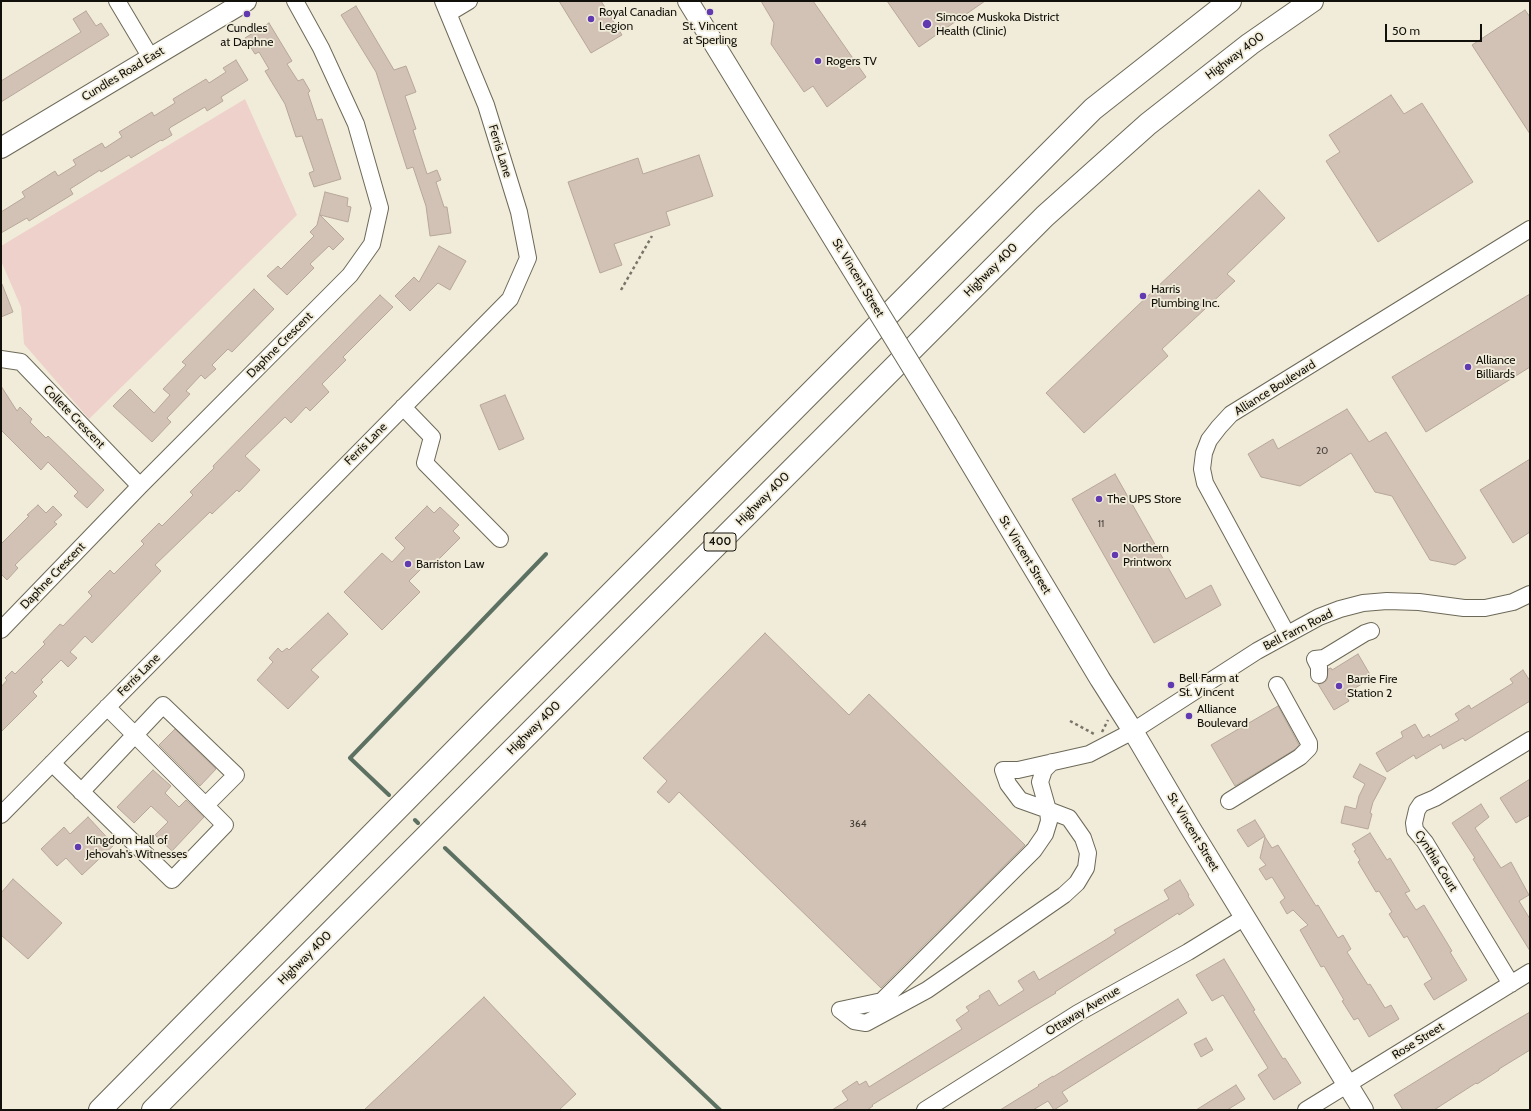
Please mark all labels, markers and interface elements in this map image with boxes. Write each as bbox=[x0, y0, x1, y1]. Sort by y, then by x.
place label: Royal Canadian Legion bbox=[599, 5, 677, 33]
marker: St. Vincent at Sperling bbox=[705, 7, 715, 17]
marker: Cundles at Daphne bbox=[242, 9, 252, 19]
place label: Simcoe Muskoka District Health (Clinic) bbox=[936, 10, 1059, 38]
marker: Royal Canadian Legion bbox=[586, 14, 596, 24]
scale bar bbox=[1387, 16, 1484, 42]
marker: Simcoe Muskoka District Health (Clinic) bbox=[921, 18, 933, 30]
place label: St. Vincent at Sperling bbox=[682, 19, 738, 47]
place label: Cundles at Daphne bbox=[221, 21, 273, 49]
text: 50 m bbox=[1392, 23, 1420, 38]
street label: Highway 400 bbox=[1203, 29, 1267, 83]
street label: Cundles Road East bbox=[79, 44, 167, 104]
place label: Rogers TV bbox=[826, 54, 877, 68]
marker: Rogers TV bbox=[813, 56, 823, 66]
street label: Ferris Lane bbox=[485, 123, 515, 179]
street label: St. Vincent Street bbox=[829, 236, 887, 320]
street label: Highway 400 bbox=[961, 240, 1021, 300]
place label: Harris Plumbing Inc. bbox=[1151, 282, 1220, 310]
marker: Harris Plumbing Inc. bbox=[1138, 291, 1148, 301]
street label: Daphne Crescent bbox=[244, 309, 316, 381]
place label: Alliance Billiards bbox=[1476, 353, 1515, 381]
street label: Alliance Boulevard bbox=[1232, 357, 1318, 419]
marker: Alliance Billiards bbox=[1463, 362, 1473, 372]
street label: Collete Crescent bbox=[40, 382, 108, 452]
street label: Ferris Lane bbox=[342, 420, 390, 468]
house number: 20 bbox=[1316, 445, 1328, 457]
street label: Highway 400 bbox=[733, 469, 793, 529]
place label: The UPS Store bbox=[1107, 492, 1181, 506]
marker: The UPS Store bbox=[1094, 494, 1104, 504]
street label: St. Vincent Street bbox=[996, 513, 1054, 597]
house number: 11 bbox=[1098, 518, 1104, 530]
road number: 400 bbox=[704, 533, 736, 551]
street label: Daphne Crescent bbox=[17, 540, 89, 612]
place label: Northern Printworx bbox=[1123, 541, 1171, 569]
marker: Northern Printworx bbox=[1110, 550, 1120, 560]
place label: Barriston Law bbox=[416, 557, 484, 571]
marker: Barriston Law bbox=[403, 559, 413, 569]
street label: Bell Farm Road bbox=[1261, 606, 1335, 654]
street label: Ferris Lane bbox=[115, 651, 163, 699]
place label: Bell Farm at St. Vincent bbox=[1179, 671, 1239, 699]
place label: Barrie Fire Station 2 bbox=[1347, 672, 1397, 700]
marker: Bell Farm at St. Vincent bbox=[1166, 680, 1176, 690]
marker: Barrie Fire Station 2 bbox=[1334, 681, 1344, 691]
street label: Highway 400 bbox=[504, 698, 564, 758]
place label: Alliance Boulevard bbox=[1197, 702, 1248, 730]
marker: Alliance Boulevard bbox=[1184, 711, 1194, 721]
street label: St. Vincent Street bbox=[1164, 790, 1222, 874]
house number: 364 bbox=[850, 818, 866, 830]
street label: Cynthia Court bbox=[1411, 828, 1461, 894]
place label: Kingdom Hall of Jehovah's Witnesses bbox=[86, 833, 187, 861]
marker: Kingdom Hall of Jehovah's Witnesses bbox=[73, 842, 83, 852]
street label: Highway 400 bbox=[275, 928, 335, 988]
street label: Ottaway Avenue bbox=[1043, 983, 1123, 1039]
street label: Rose Street bbox=[1389, 1019, 1447, 1063]

